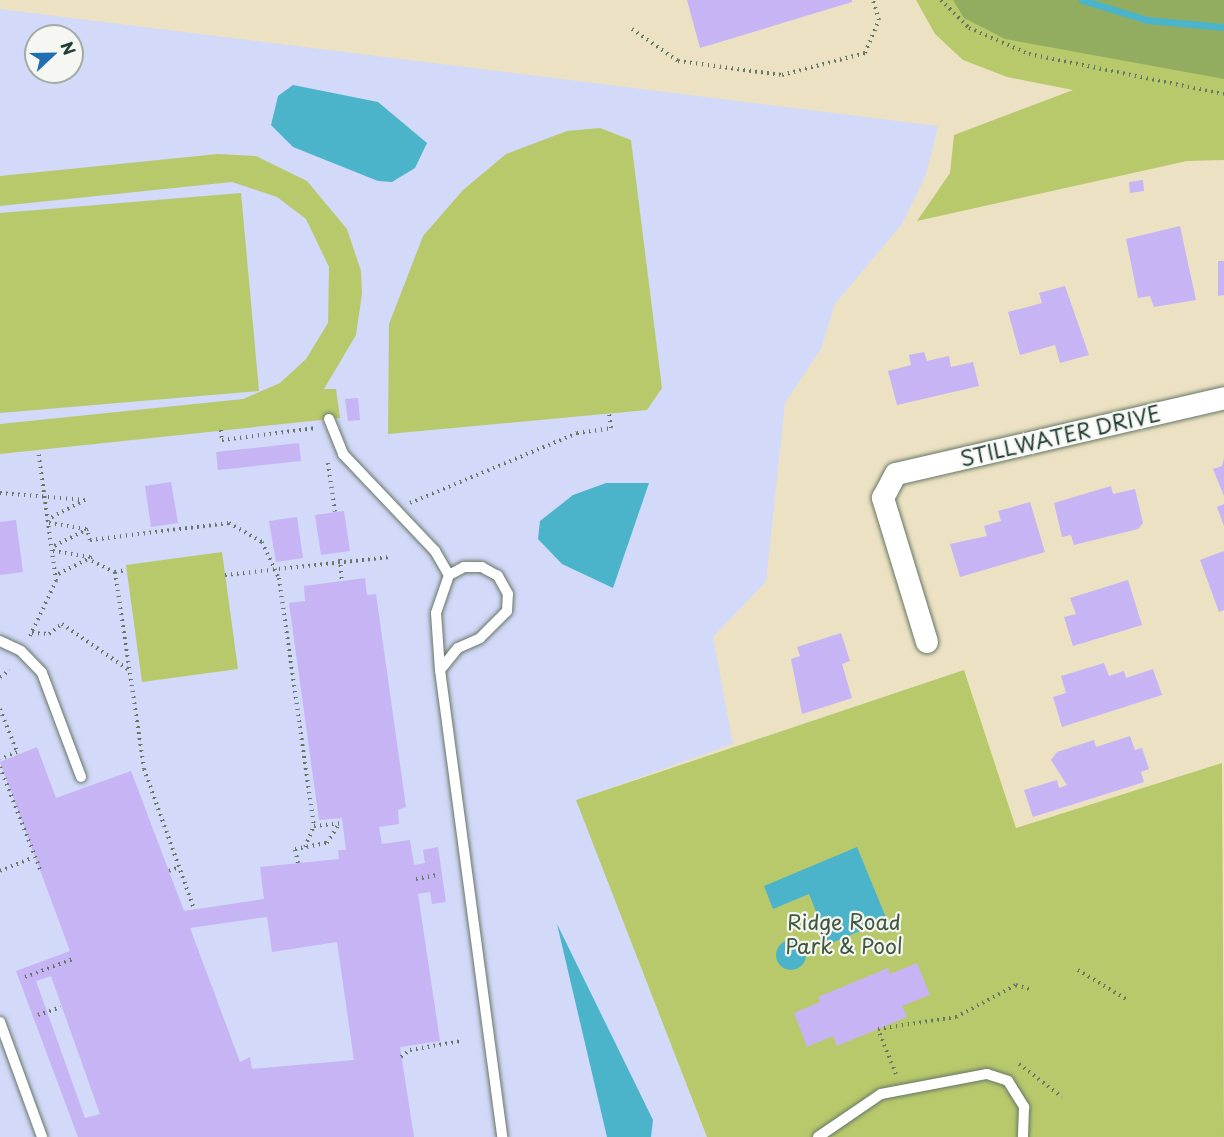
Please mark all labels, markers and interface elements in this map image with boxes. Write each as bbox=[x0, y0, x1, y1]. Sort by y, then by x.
north arrow bbox=[24, 24, 84, 84]
text: N bbox=[55, 38, 82, 58]
street label: STILLWATER DRIVE bbox=[957, 399, 1163, 471]
park label: Ridge Road Park & Pool bbox=[785, 908, 903, 958]

